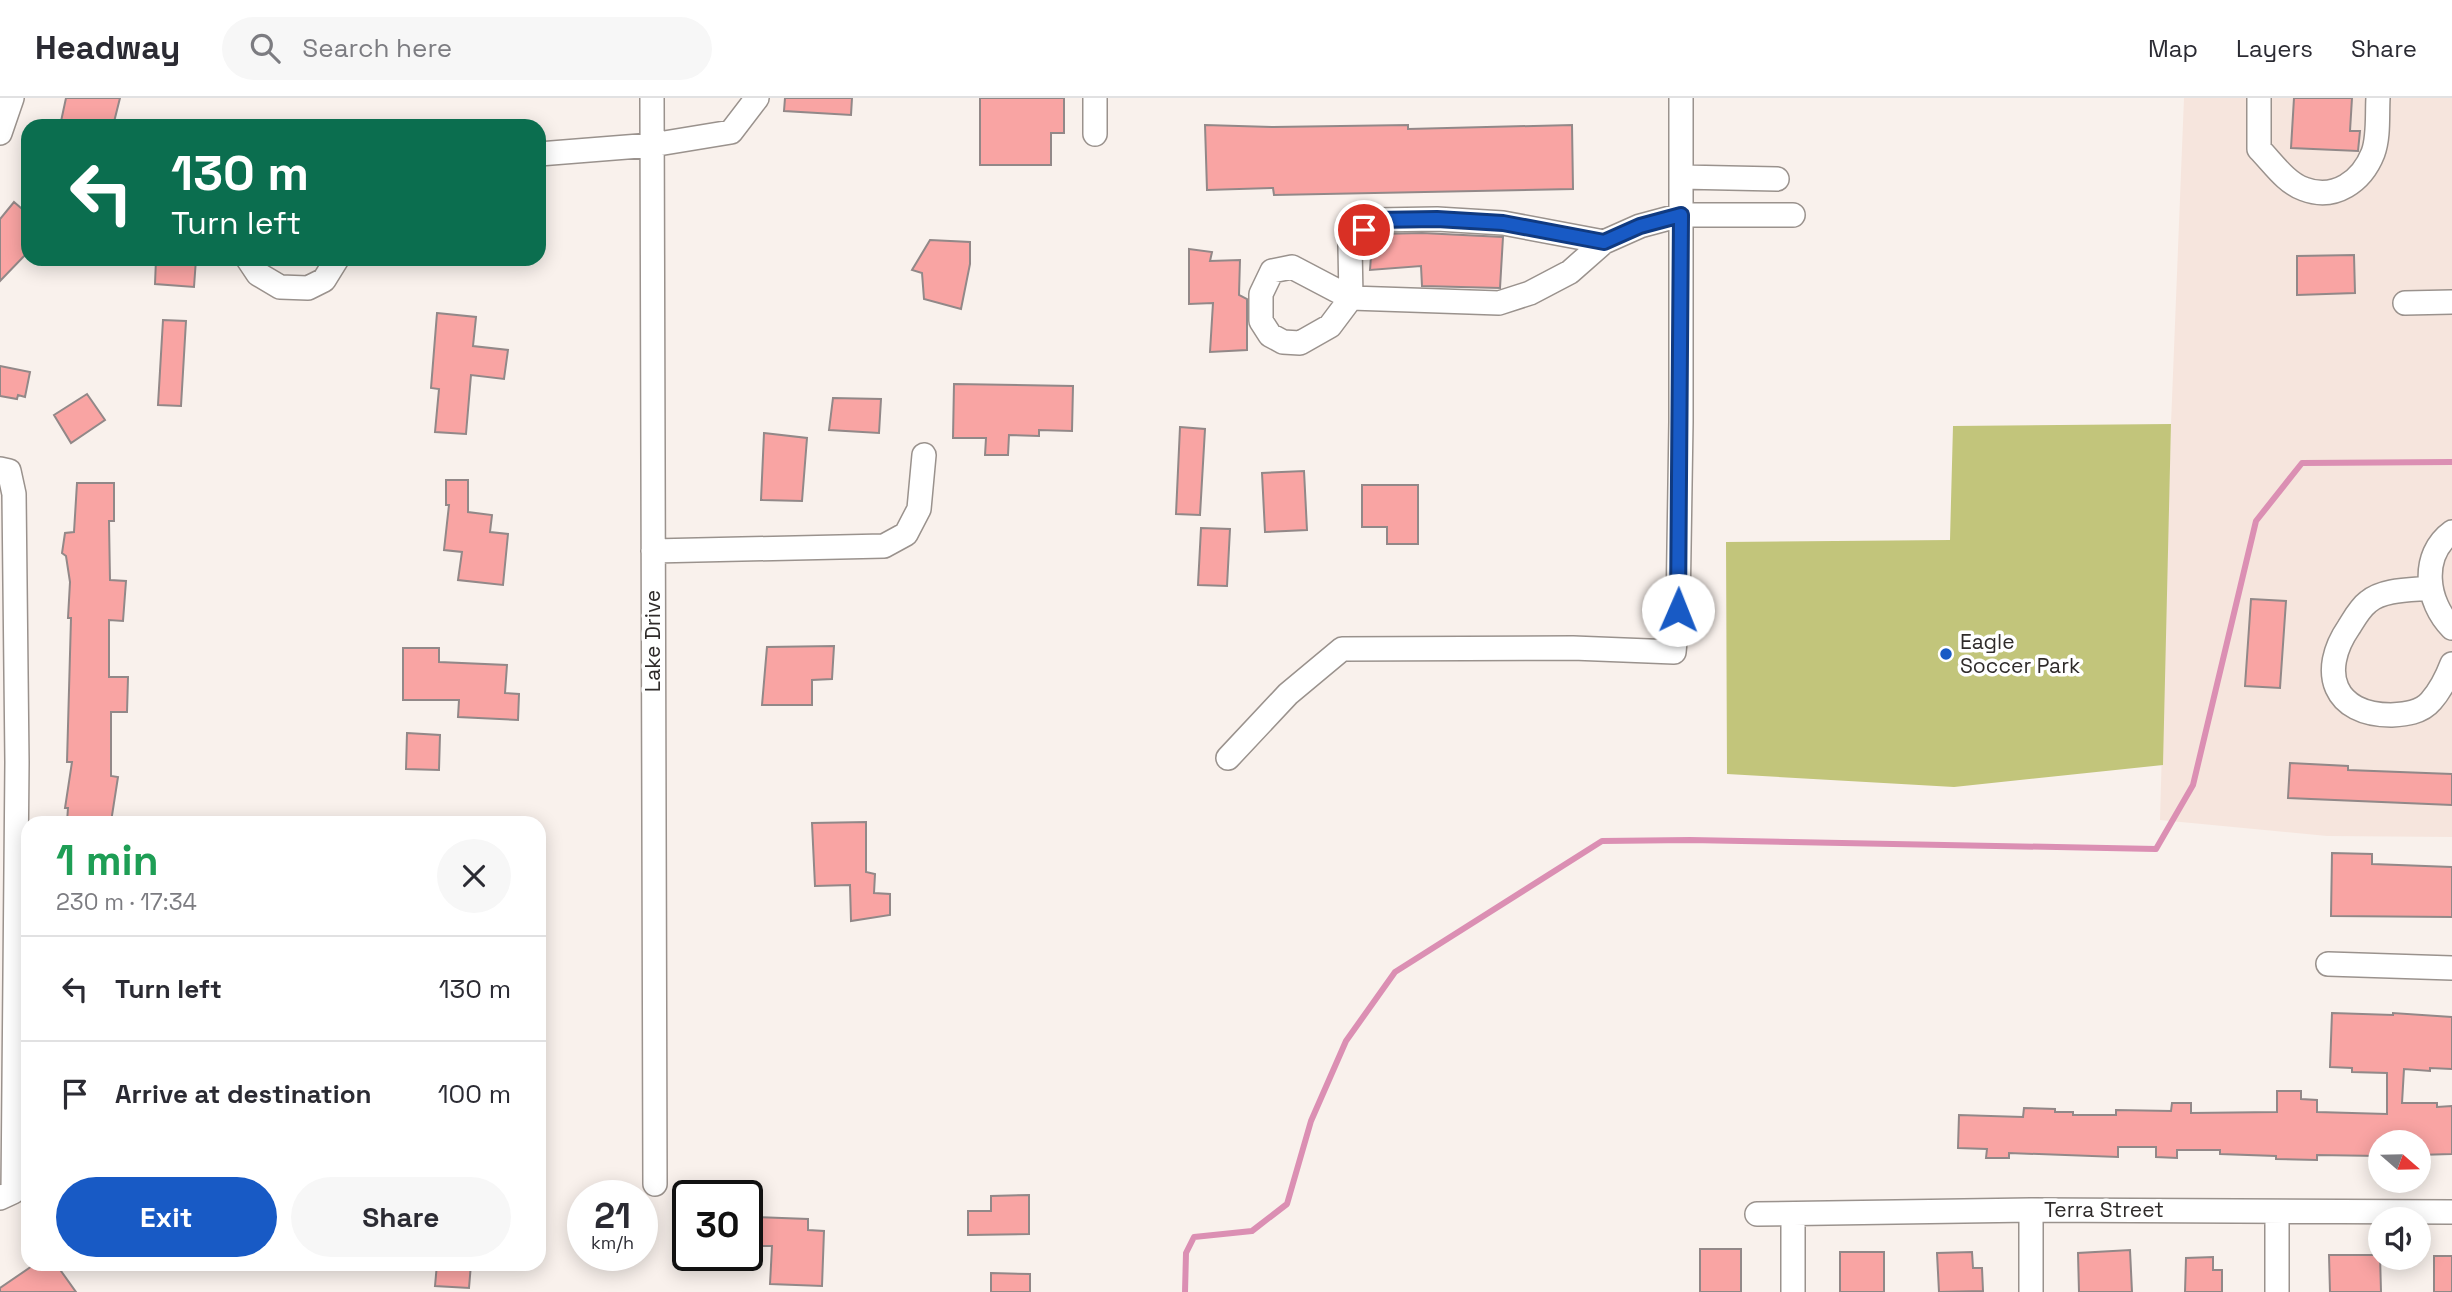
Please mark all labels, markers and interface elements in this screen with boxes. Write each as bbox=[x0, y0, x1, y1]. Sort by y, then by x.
search box bbox=[222, 17, 712, 80]
text: Headway bbox=[35, 27, 180, 69]
icon: search bbox=[246, 29, 284, 67]
text: Search here bbox=[302, 31, 452, 65]
text: Map bbox=[2148, 33, 2198, 64]
text: Layers bbox=[2236, 33, 2313, 64]
text: Share bbox=[2351, 33, 2417, 64]
text: 130 m bbox=[171, 142, 309, 204]
icon: left bbox=[56, 147, 147, 238]
pin bbox=[1334, 200, 1394, 260]
text: Turn left bbox=[171, 203, 301, 243]
icon: arrive bbox=[1345, 211, 1383, 249]
position arrow bbox=[1641, 573, 1715, 647]
street label: Lake Drive bbox=[639, 590, 666, 692]
place label: Eagle Soccer Park bbox=[1960, 628, 2080, 679]
marker: Eagle Soccer Park bbox=[1938, 646, 1954, 662]
text: 1 min bbox=[56, 834, 159, 887]
button: close bbox=[437, 839, 511, 913]
text: 230 m · 17:34 bbox=[56, 887, 197, 917]
icon: left bbox=[56, 970, 94, 1008]
text: Turn left bbox=[115, 972, 222, 1006]
text: 130 m bbox=[439, 972, 511, 1006]
icon: arrive bbox=[56, 1075, 94, 1113]
text: Arrive at destination bbox=[115, 1077, 372, 1111]
text: 100 m bbox=[438, 1077, 511, 1111]
north arrow bbox=[2368, 1130, 2431, 1194]
map controls bbox=[2368, 1130, 2431, 1270]
button: Exit bbox=[56, 1177, 277, 1257]
button: Share bbox=[291, 1177, 511, 1257]
speed limit sign: 30 bbox=[672, 1180, 763, 1271]
text: 21 bbox=[594, 1194, 631, 1238]
street label: Terra Street bbox=[2044, 1196, 2164, 1223]
button: sound bbox=[2368, 1207, 2431, 1270]
text: km/h bbox=[591, 1231, 634, 1254]

